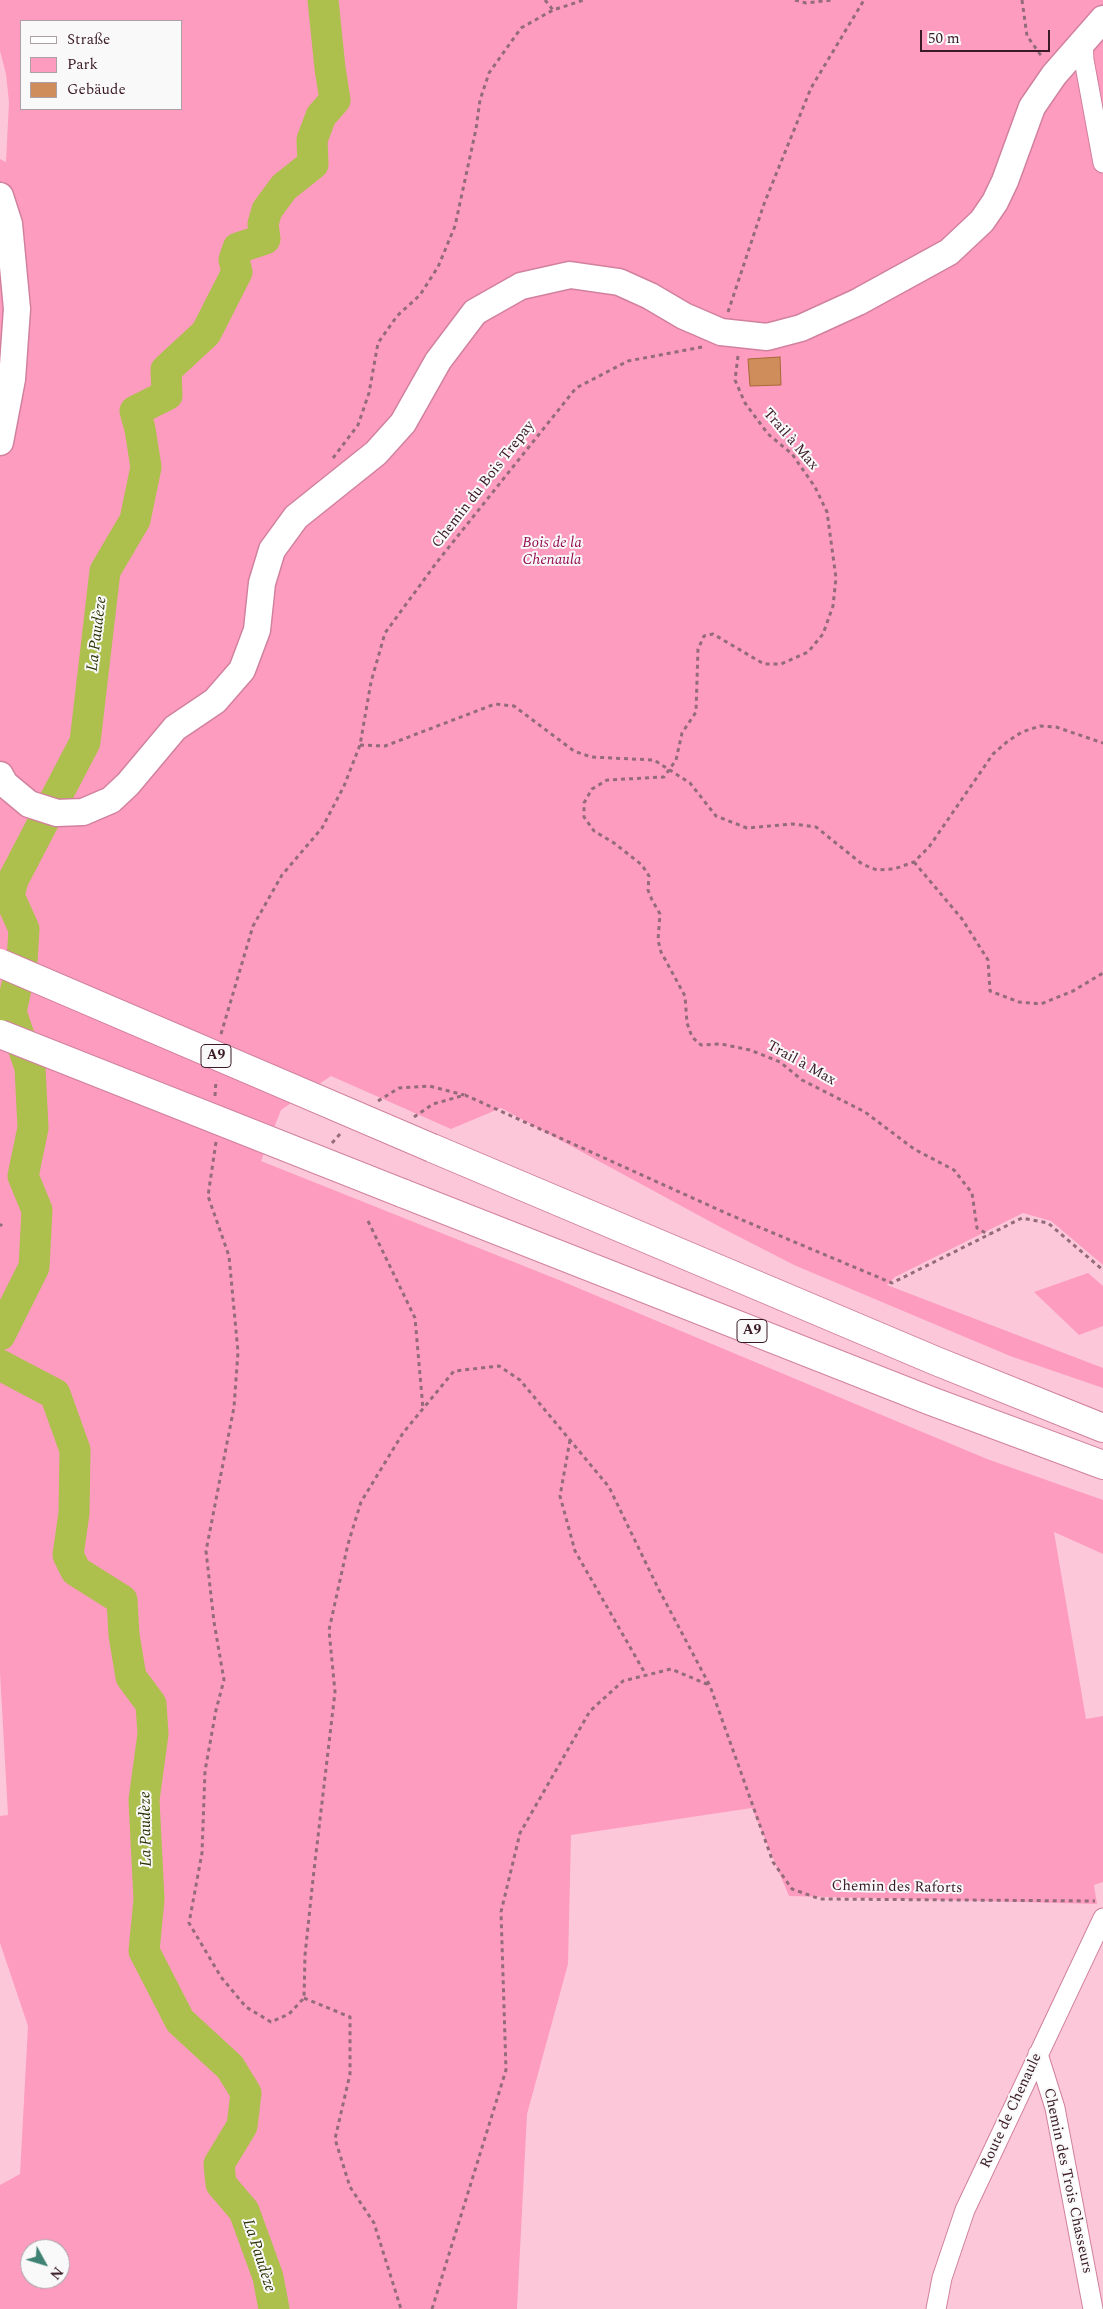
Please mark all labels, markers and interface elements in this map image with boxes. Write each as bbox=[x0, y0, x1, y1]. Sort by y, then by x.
legend bbox=[20, 20, 182, 110]
scale bar bbox=[923, 20, 1053, 52]
text: 50 m bbox=[928, 27, 960, 50]
text: Straße bbox=[67, 28, 110, 51]
text: Park bbox=[67, 53, 98, 76]
text: Gebäude bbox=[67, 78, 126, 101]
street label: Trail à Max bbox=[758, 405, 822, 475]
street label: Chemin du Bois Trepay bbox=[429, 418, 539, 552]
park label: Bois de la Chenaula bbox=[522, 535, 582, 570]
water label: La Paudèze bbox=[84, 595, 112, 673]
street label: Trail à Max bbox=[763, 1038, 839, 1090]
road number: A9 bbox=[201, 1044, 231, 1068]
road number: A9 bbox=[737, 1320, 767, 1342]
water label: La Paudèze bbox=[137, 1791, 157, 1867]
street label: Chemin des Raforts bbox=[831, 1878, 963, 1898]
street label: Route de Chenaule bbox=[977, 2051, 1047, 2171]
street label: Chemin des Trois Chasseurs bbox=[1039, 2087, 1095, 2275]
water label: La Paudèze bbox=[237, 2217, 279, 2295]
north arrow bbox=[20, 2239, 70, 2289]
text: N bbox=[45, 2262, 68, 2284]

